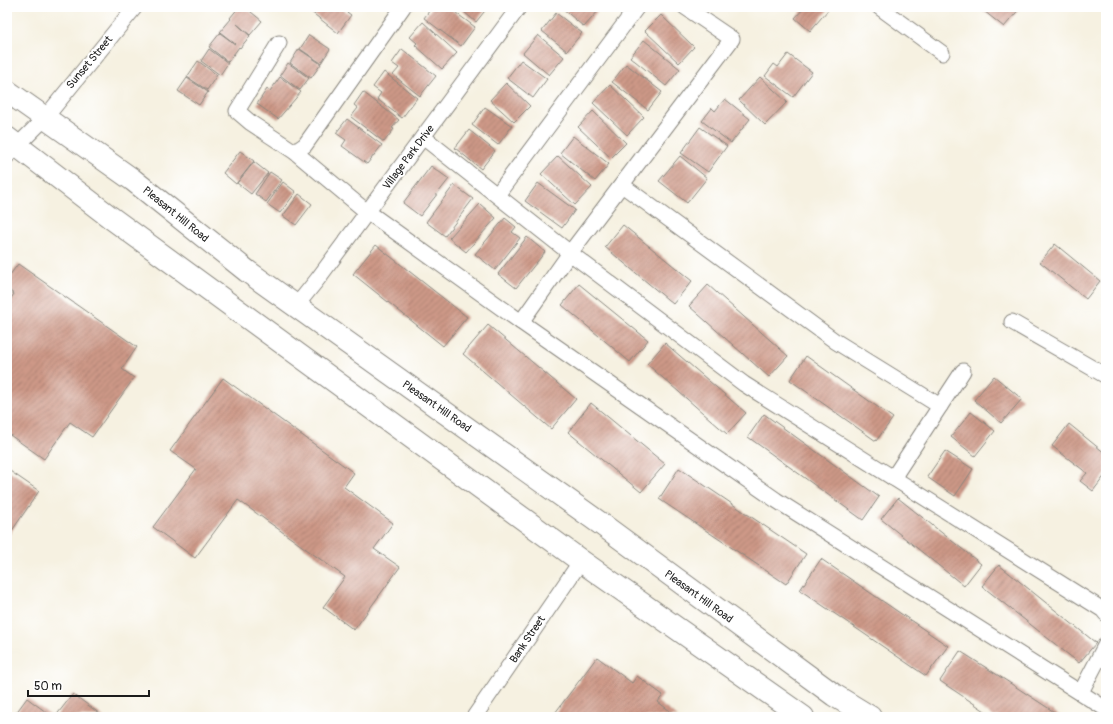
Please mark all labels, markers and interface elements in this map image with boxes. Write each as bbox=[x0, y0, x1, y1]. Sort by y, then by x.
street label: Sunset Street bbox=[64, 33, 116, 91]
street label: Village Park Drive bbox=[380, 122, 437, 192]
street label: Pleasant Hill Road bbox=[140, 184, 211, 245]
street label: Pleasant Hill Road bbox=[400, 378, 474, 435]
street label: Pleasant Hill Road bbox=[662, 567, 735, 626]
street label: Bank Street bbox=[507, 613, 548, 665]
scale bar bbox=[28, 672, 149, 698]
text: 50 m bbox=[34, 679, 62, 694]

